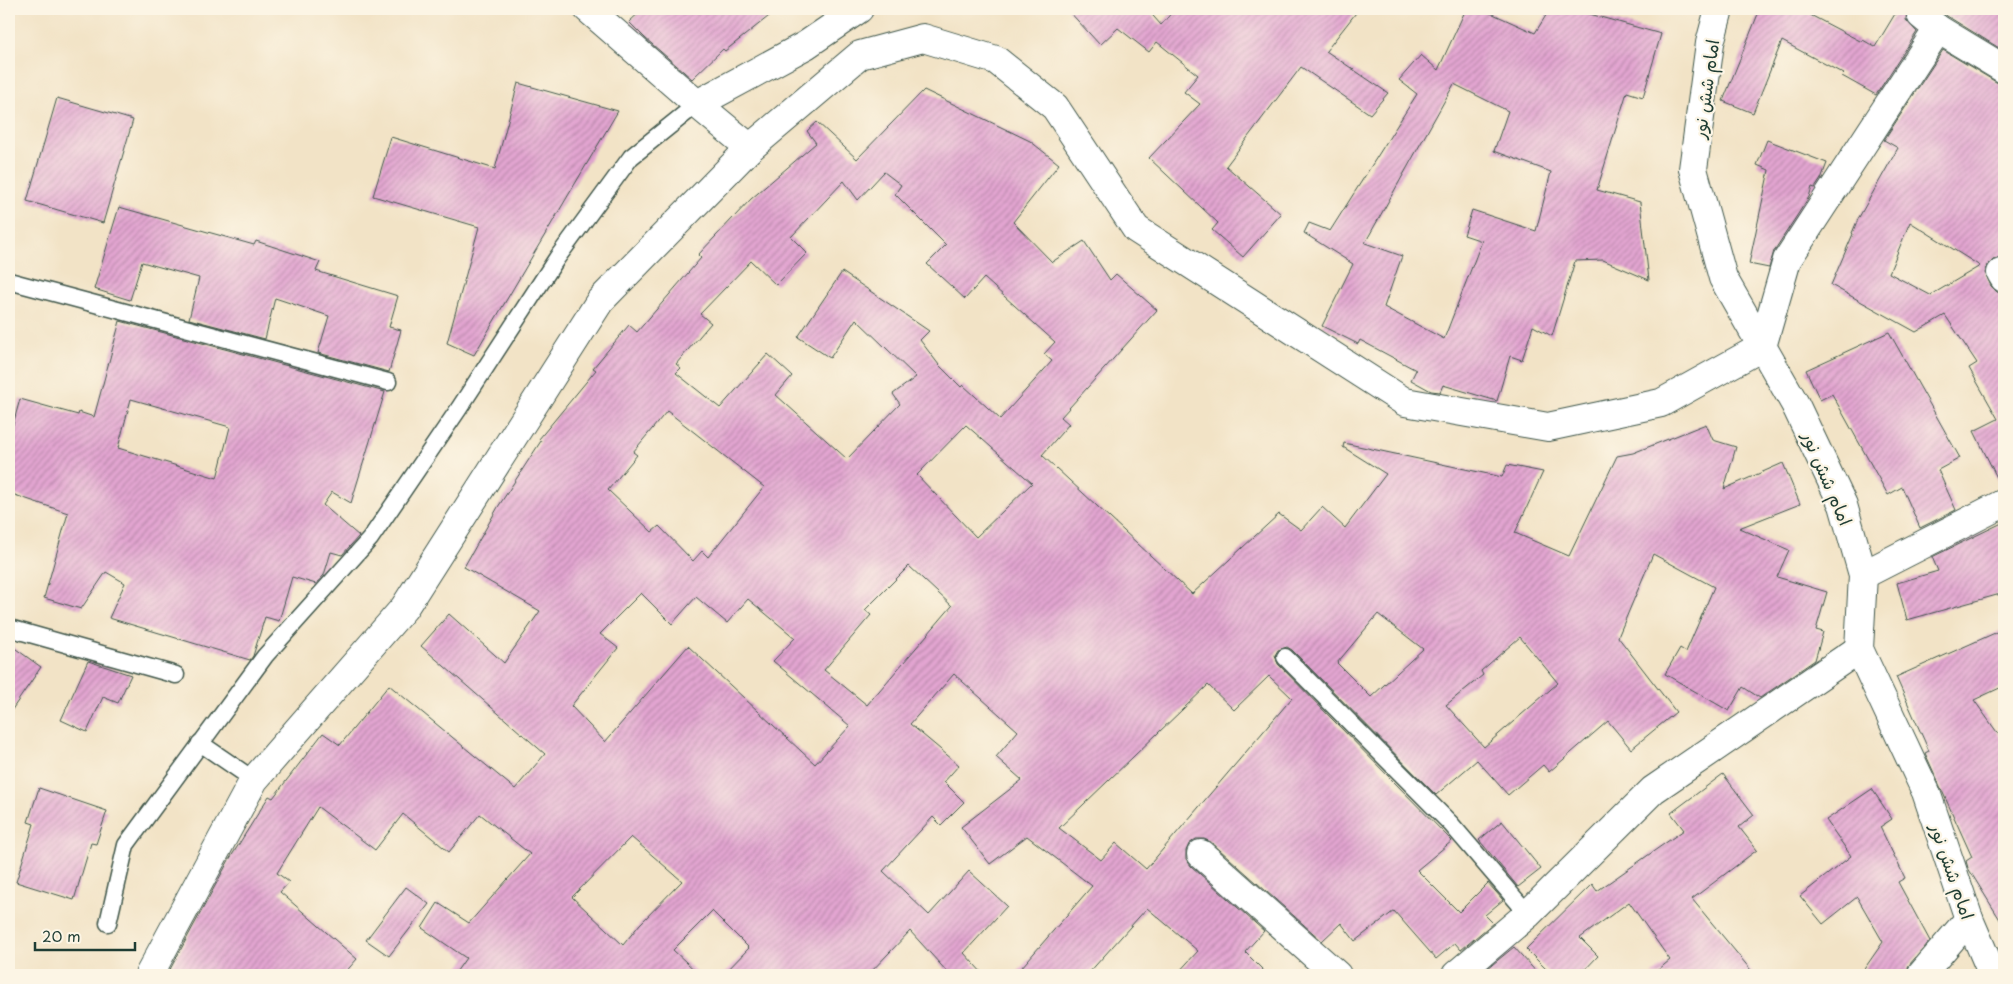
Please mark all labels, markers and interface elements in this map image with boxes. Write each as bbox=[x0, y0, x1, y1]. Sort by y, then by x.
street label: امام شش نور bbox=[1685, 37, 1727, 142]
street label: امام شش نور bbox=[1794, 426, 1860, 530]
street label: امام شش نور bbox=[1922, 818, 1982, 923]
scale bar bbox=[35, 919, 135, 951]
text: 20 m bbox=[42, 924, 81, 947]

